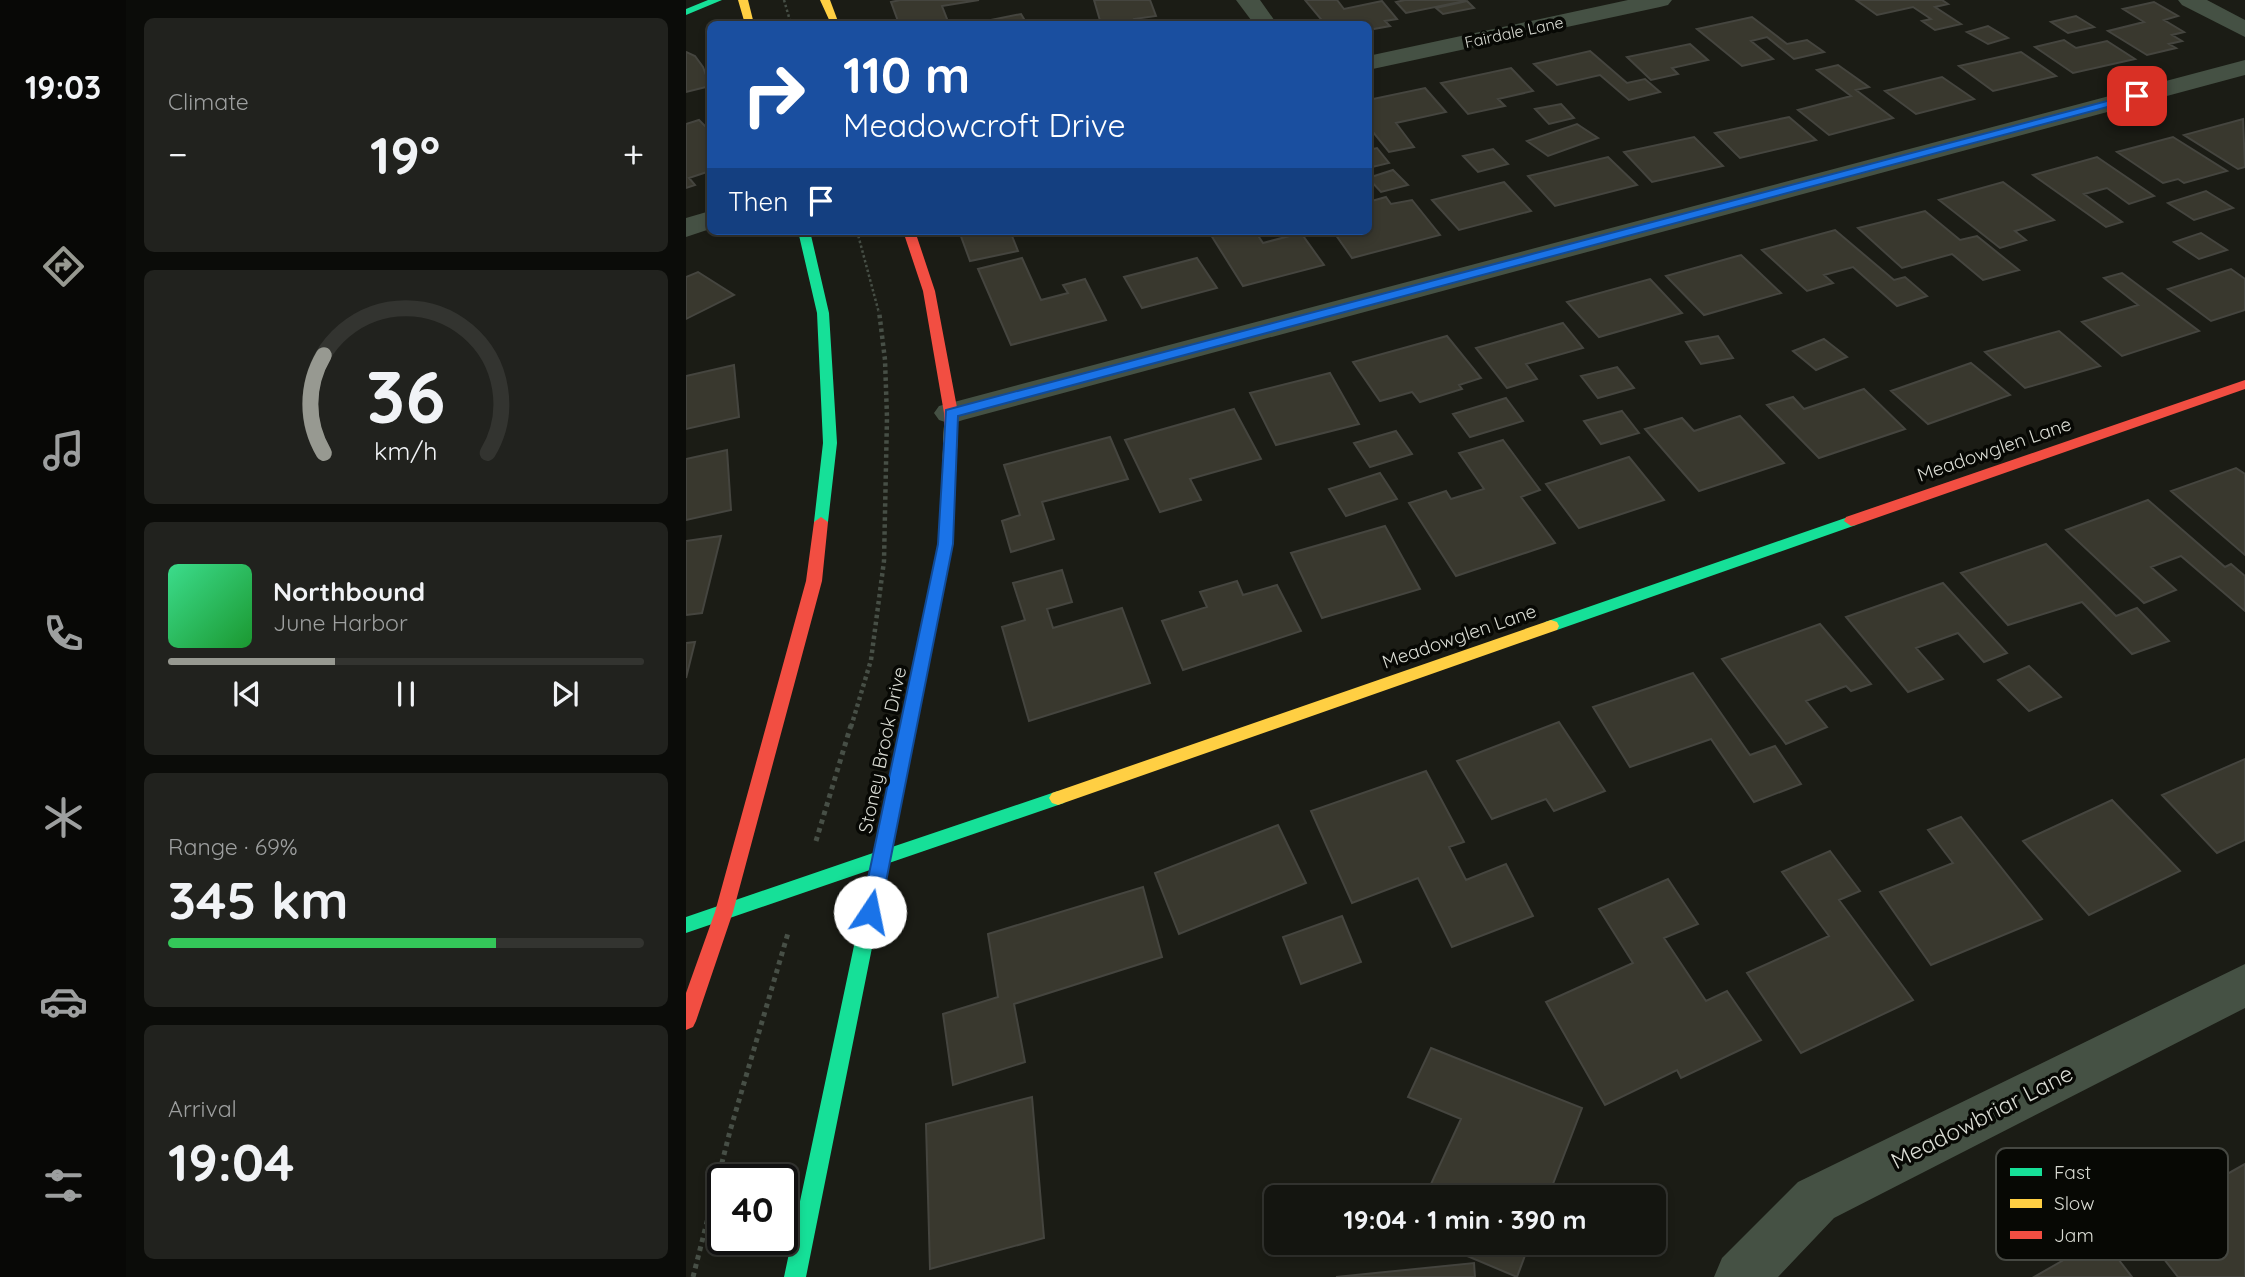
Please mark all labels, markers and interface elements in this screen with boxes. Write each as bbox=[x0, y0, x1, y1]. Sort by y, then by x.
street label: Fairdale Lane bbox=[1463, 12, 1565, 52]
text: 110 m bbox=[843, 44, 970, 105]
icon: right bbox=[728, 49, 819, 140]
pin bbox=[2107, 66, 2167, 126]
text: 19:03 bbox=[25, 67, 101, 107]
icon: arrive bbox=[2118, 77, 2156, 115]
text: Climate bbox=[168, 87, 249, 116]
text: Meadowcroft Drive bbox=[843, 105, 1126, 145]
text: 19° bbox=[370, 122, 440, 187]
text: − bbox=[168, 130, 188, 178]
text: + bbox=[623, 130, 644, 178]
icon: arrive bbox=[802, 182, 840, 220]
text: Then bbox=[728, 185, 788, 218]
icon: directions bbox=[39, 242, 88, 291]
text: 36 bbox=[366, 350, 446, 441]
street label: Meadowglen Lane bbox=[1914, 411, 2074, 487]
icon: music bbox=[39, 426, 88, 475]
text: km/h bbox=[374, 434, 438, 465]
text: Northbound bbox=[273, 575, 425, 608]
street label: Meadowglen Lane bbox=[1379, 598, 1539, 674]
text: June Harbor bbox=[273, 608, 408, 637]
icon: phone bbox=[39, 609, 88, 658]
street label: Stoney Brook Drive bbox=[853, 665, 911, 835]
icon: previous bbox=[228, 675, 266, 713]
icon: pause bbox=[387, 675, 425, 713]
icon: next bbox=[546, 675, 584, 713]
icon: climate bbox=[39, 793, 88, 842]
text: Range · 69% bbox=[168, 832, 298, 861]
text: 345 km bbox=[168, 867, 349, 932]
position arrow bbox=[833, 875, 907, 949]
icon: car bbox=[39, 977, 88, 1026]
street label: Meadowbriar Lane bbox=[1886, 1058, 2078, 1175]
text: Arrival bbox=[168, 1094, 237, 1123]
text: 19:04 bbox=[168, 1129, 294, 1194]
legend bbox=[1996, 1148, 2228, 1260]
text: Fast bbox=[2054, 1160, 2091, 1184]
icon: filters bbox=[39, 1161, 88, 1210]
speed limit sign: 40 bbox=[707, 1164, 798, 1255]
text: Slow bbox=[2054, 1191, 2095, 1215]
text: 19:04 · 1 min · 390 m bbox=[1344, 1203, 1586, 1236]
text: Jam bbox=[2054, 1223, 2094, 1247]

